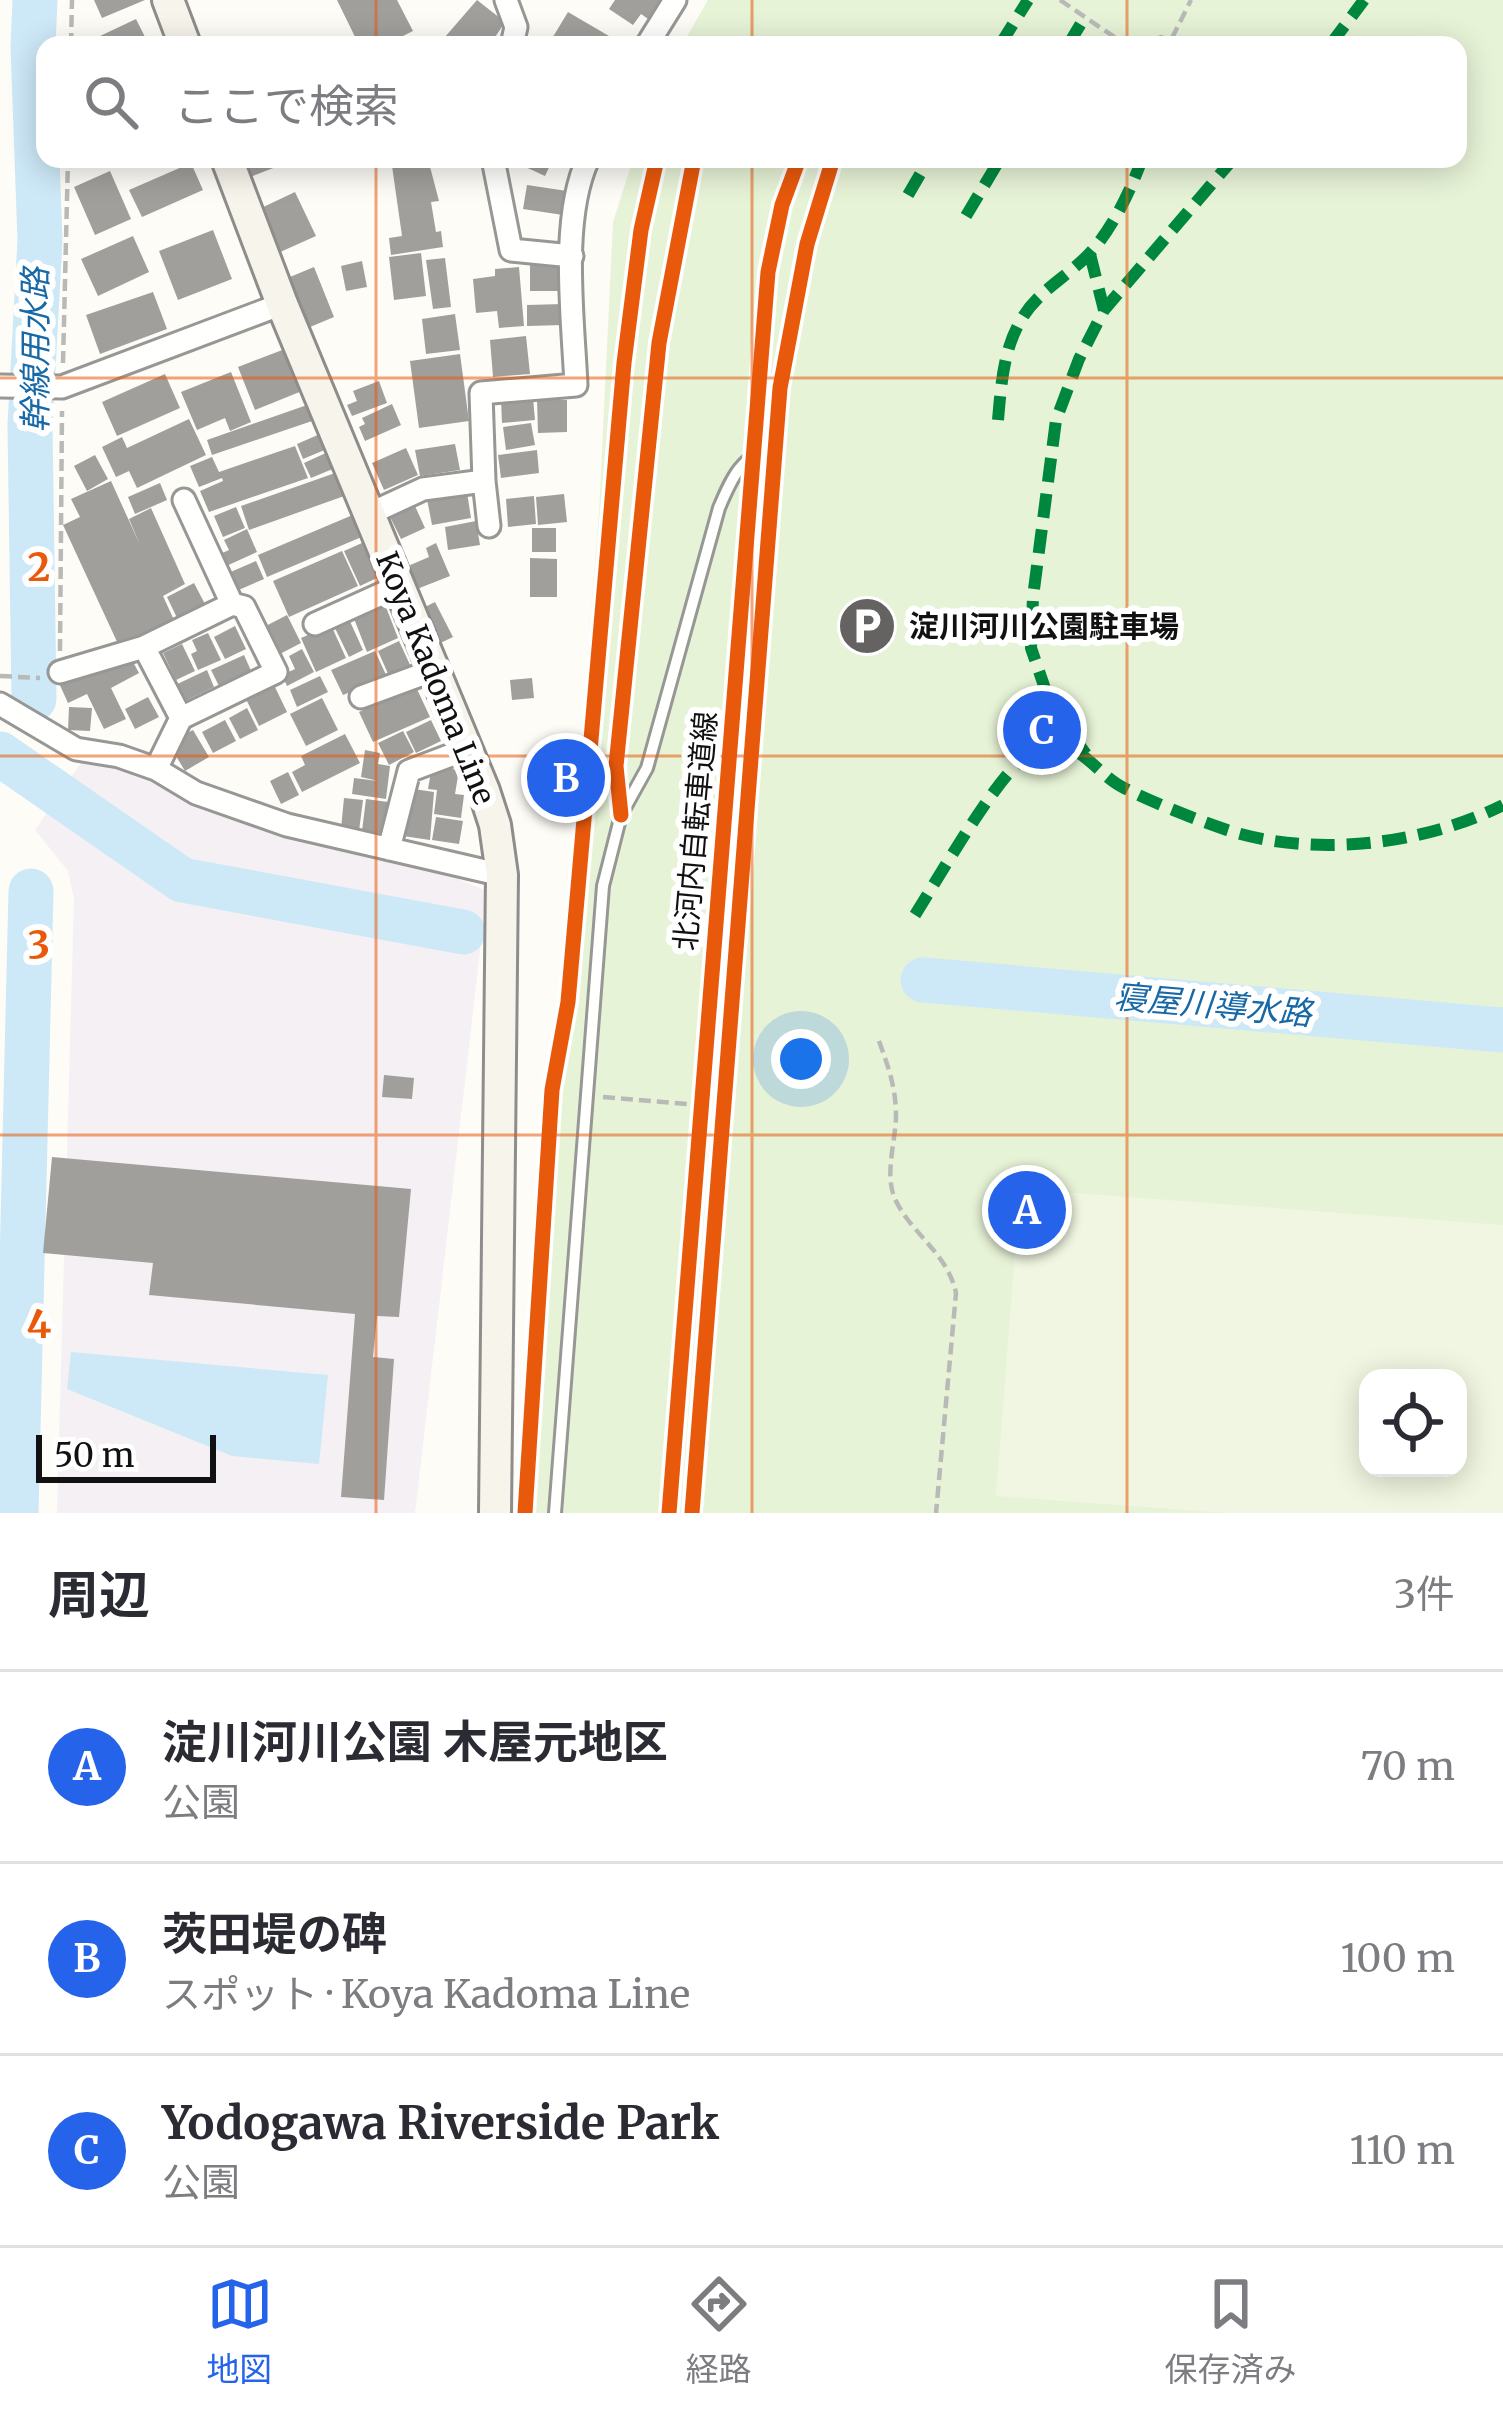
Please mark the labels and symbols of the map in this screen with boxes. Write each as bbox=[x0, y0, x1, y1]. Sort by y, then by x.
water label: 幹線用水路 bbox=[15, 265, 56, 433]
text: 2 bbox=[28, 543, 50, 592]
street label: Koya Kadoma Line bbox=[368, 546, 504, 810]
parking icon: 淀川河川公園駐車場 bbox=[836, 595, 898, 657]
place label: 淀川河川公園駐車場 bbox=[909, 607, 1179, 645]
pin: C bbox=[1003, 685, 1081, 775]
street label: 北河内自転車道線 bbox=[666, 710, 724, 952]
pin: B bbox=[527, 733, 605, 823]
text: 3 bbox=[28, 921, 50, 970]
water label: 寝屋川導水路 bbox=[1113, 976, 1316, 1034]
your location bbox=[771, 1029, 831, 1089]
pin: A bbox=[988, 1165, 1066, 1255]
text: 4 bbox=[27, 1300, 52, 1349]
scale bar bbox=[36, 1429, 216, 1482]

